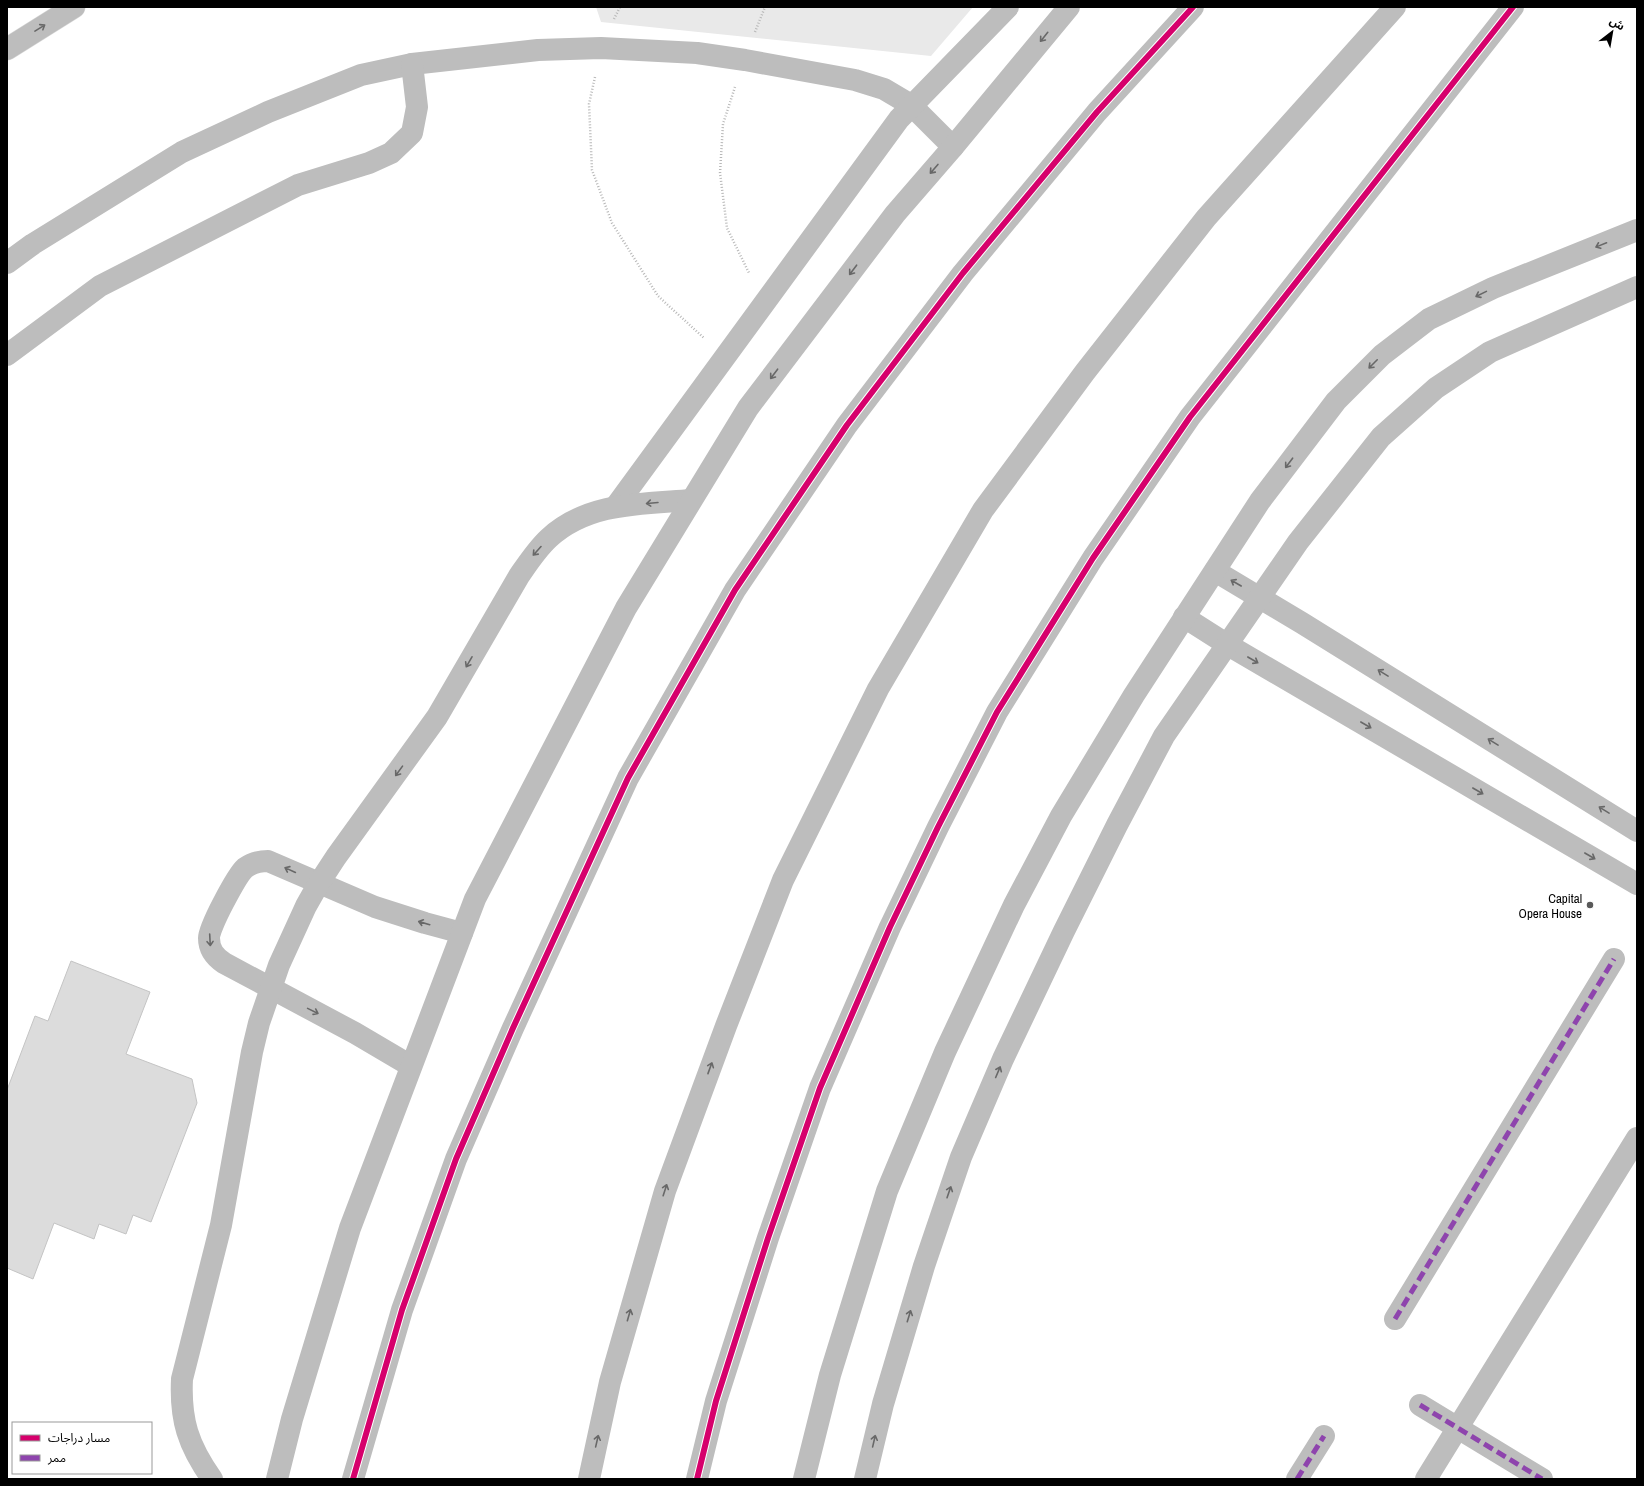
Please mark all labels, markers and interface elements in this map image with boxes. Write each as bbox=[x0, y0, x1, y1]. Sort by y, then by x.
north arrow bbox=[1592, 12, 1632, 52]
text: ش bbox=[1607, 14, 1627, 33]
one-way arrow bbox=[34, 24, 46, 32]
one-way arrow bbox=[1040, 32, 1049, 43]
one-way arrow bbox=[930, 164, 939, 175]
one-way arrow bbox=[1596, 241, 1608, 249]
one-way arrow bbox=[848, 265, 857, 276]
one-way arrow bbox=[1475, 291, 1487, 298]
one-way arrow bbox=[1368, 360, 1378, 369]
one-way arrow bbox=[770, 368, 778, 379]
one-way arrow bbox=[1285, 458, 1293, 469]
one-way arrow bbox=[646, 500, 659, 507]
one-way arrow bbox=[532, 546, 541, 556]
one-way arrow bbox=[1230, 579, 1242, 587]
one-way arrow bbox=[465, 656, 473, 668]
one-way arrow bbox=[1247, 657, 1259, 664]
one-way arrow bbox=[1377, 669, 1389, 677]
one-way arrow bbox=[1360, 722, 1372, 730]
one-way arrow bbox=[1488, 738, 1499, 746]
one-way arrow bbox=[395, 766, 403, 777]
one-way arrow bbox=[1472, 787, 1484, 795]
one-way arrow bbox=[1598, 806, 1610, 814]
one-way arrow bbox=[1584, 853, 1596, 861]
one-way arrow bbox=[285, 866, 297, 873]
place label: Capital Opera House bbox=[1519, 890, 1582, 922]
marker: Capital Opera House bbox=[1585, 900, 1595, 910]
one-way arrow bbox=[418, 919, 431, 926]
one-way arrow bbox=[206, 933, 213, 946]
one-way arrow bbox=[306, 1008, 318, 1015]
one-way arrow bbox=[707, 1063, 715, 1075]
one-way arrow bbox=[994, 1066, 1002, 1078]
one-way arrow bbox=[662, 1184, 669, 1197]
one-way arrow bbox=[946, 1186, 953, 1199]
one-way arrow bbox=[626, 1309, 633, 1322]
one-way arrow bbox=[906, 1310, 913, 1323]
legend bbox=[12, 1422, 152, 1474]
text: مسار دراجات bbox=[48, 1430, 110, 1446]
one-way arrow bbox=[594, 1435, 602, 1448]
one-way arrow bbox=[871, 1435, 879, 1448]
text: ممر bbox=[47, 1450, 66, 1466]

